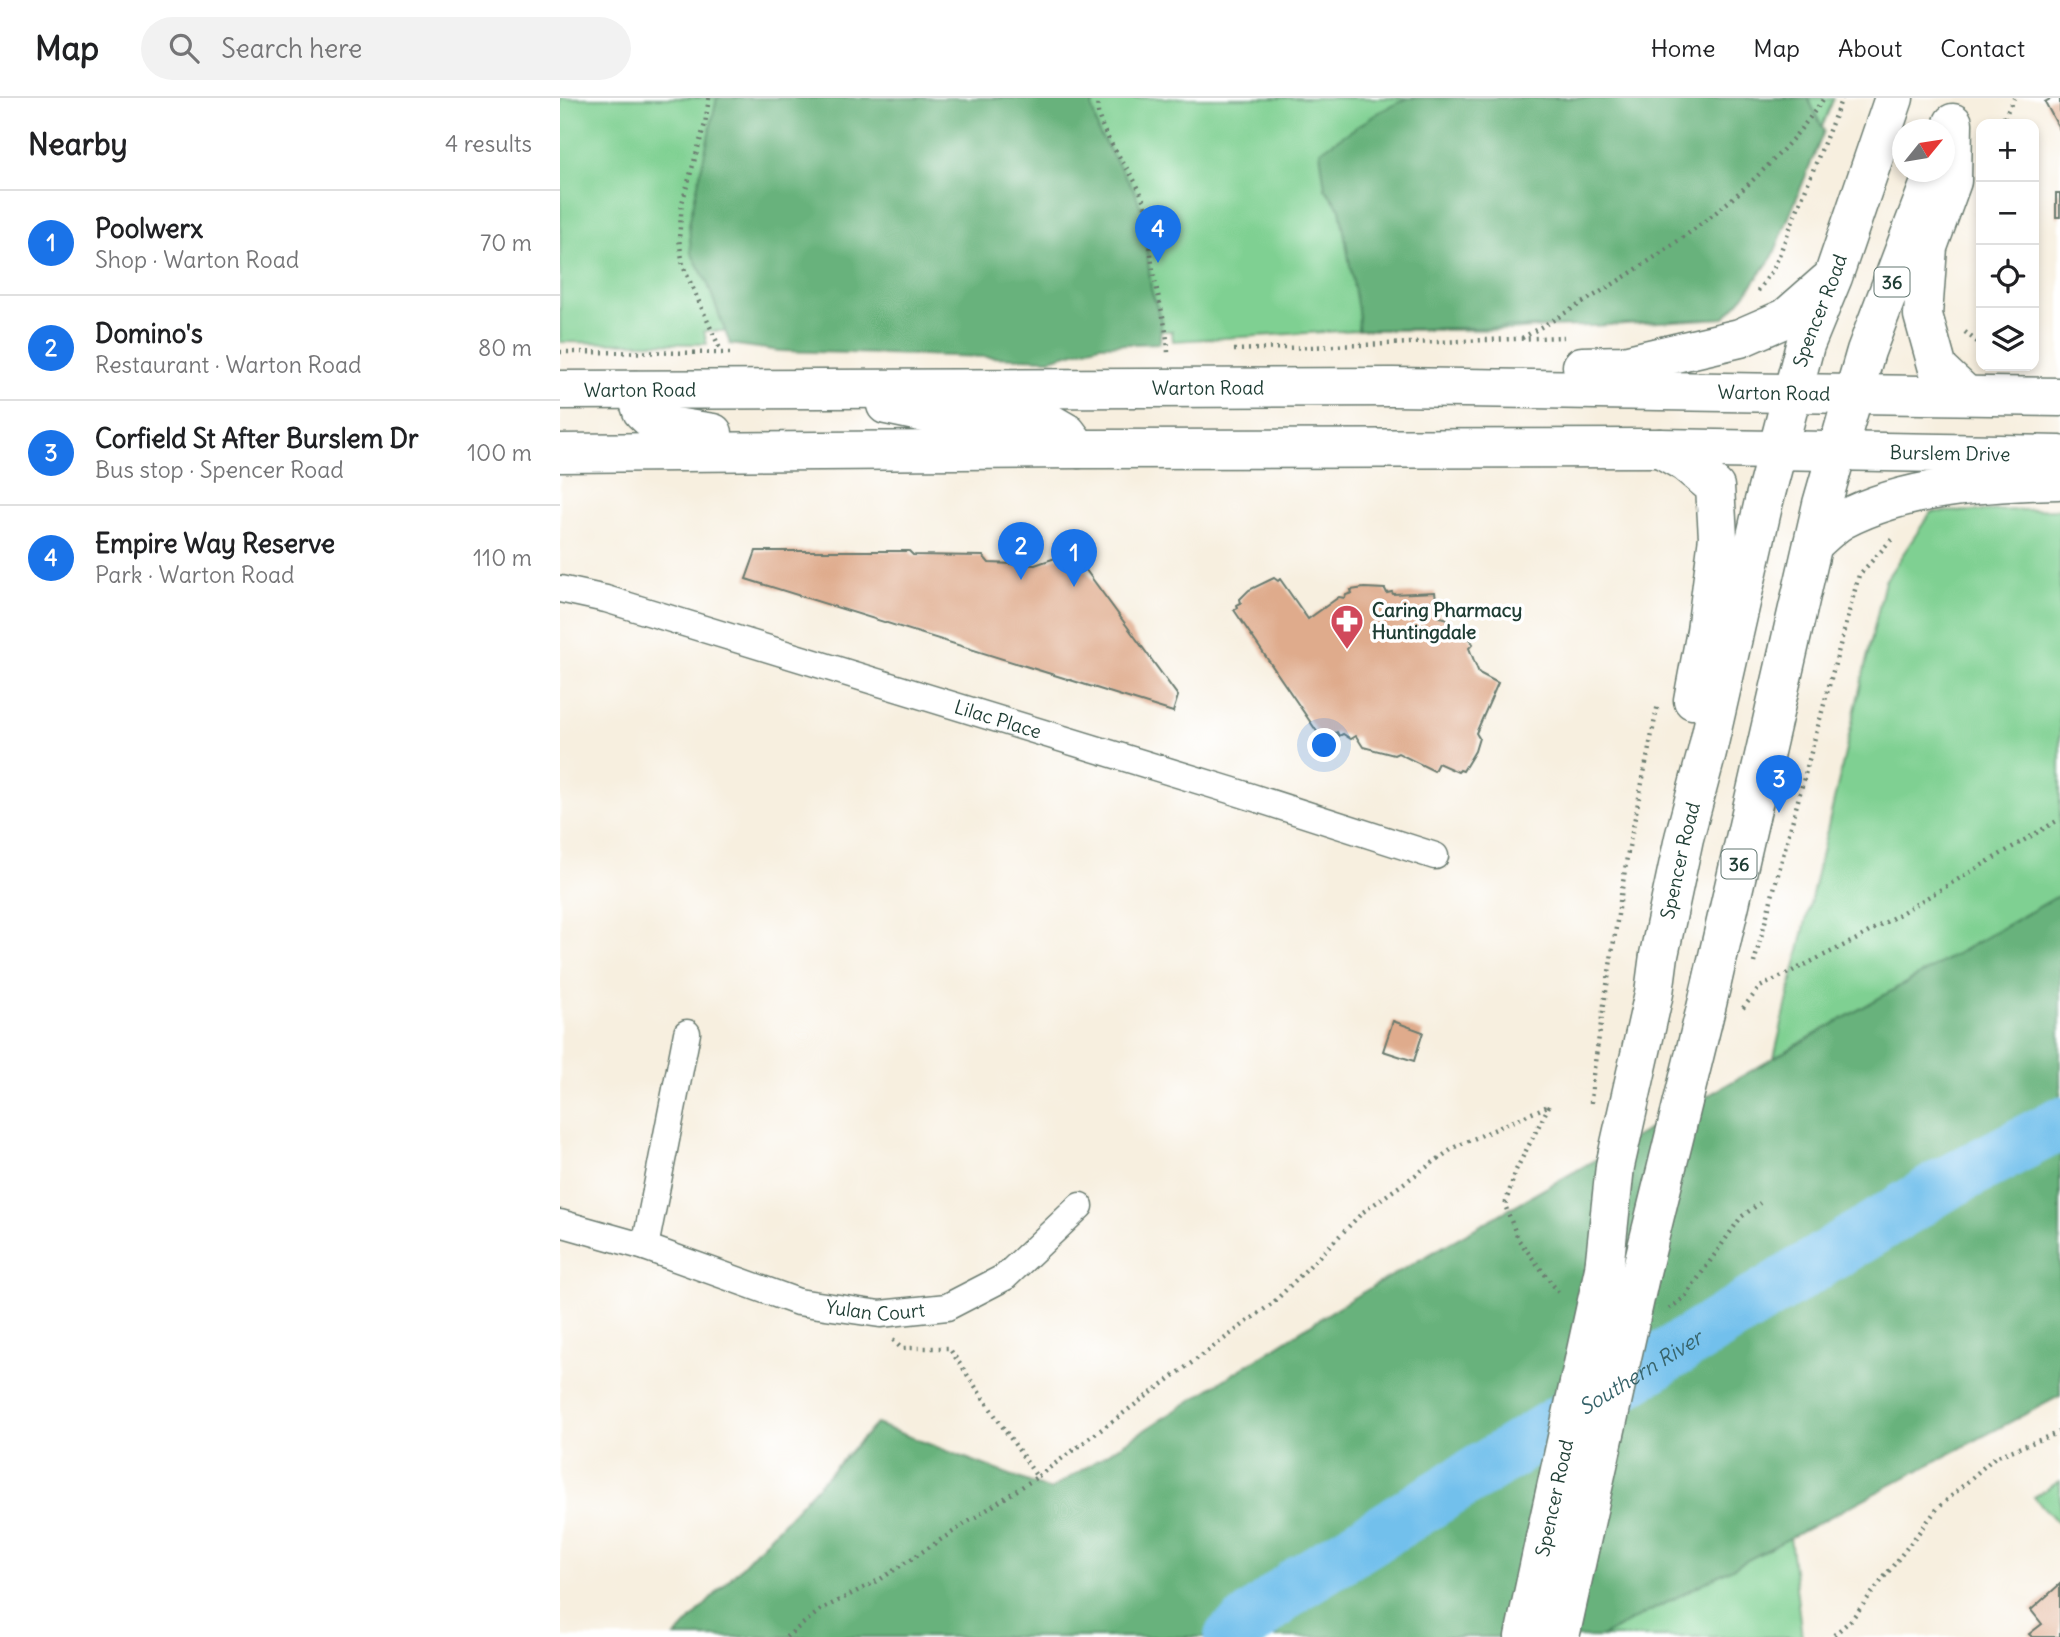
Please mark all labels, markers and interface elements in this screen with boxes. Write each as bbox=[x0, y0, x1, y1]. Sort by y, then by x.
search box bbox=[141, 17, 631, 80]
text: Map bbox=[35, 27, 99, 69]
icon: search bbox=[165, 29, 203, 67]
text: Search here bbox=[221, 32, 362, 65]
text: Home bbox=[1651, 33, 1715, 63]
text: Map bbox=[1753, 33, 1800, 63]
text: About bbox=[1838, 33, 1902, 63]
text: Contact bbox=[1940, 33, 2025, 63]
north arrow bbox=[1892, 119, 1955, 182]
map controls bbox=[1976, 119, 2039, 371]
button: + bbox=[1976, 119, 2039, 182]
text: Nearby bbox=[28, 125, 128, 163]
text: 4 results bbox=[445, 129, 532, 158]
button: − bbox=[1976, 182, 2039, 245]
pin: 4 bbox=[1135, 205, 1181, 263]
text: Poolwerx bbox=[95, 212, 203, 245]
text: 1 bbox=[46, 228, 56, 257]
text: 70 m bbox=[480, 228, 532, 257]
text: Shop · Warton Road bbox=[95, 245, 299, 274]
button: locate bbox=[1976, 245, 2039, 308]
street label: Spencer Road bbox=[1788, 251, 1852, 370]
road number: 36 bbox=[1874, 267, 1910, 296]
button: layers bbox=[1976, 308, 2039, 371]
text: Domino's bbox=[95, 317, 203, 350]
text: 2 bbox=[45, 333, 57, 362]
text: 80 m bbox=[478, 333, 532, 362]
text: Restaurant · Warton Road bbox=[95, 350, 361, 379]
street label: Warton Road bbox=[1152, 375, 1264, 400]
street label: Warton Road bbox=[584, 378, 696, 402]
street label: Warton Road bbox=[1718, 380, 1830, 406]
text: Corfield St After Burslem Dr bbox=[95, 422, 419, 455]
text: 3 bbox=[44, 438, 58, 467]
text: 100 m bbox=[467, 438, 532, 467]
street label: Burslem Drive bbox=[1889, 440, 2010, 466]
text: Bus stop · Spencer Road bbox=[95, 455, 344, 484]
pin: 2 bbox=[998, 522, 1044, 580]
text: Empire Way Reserve bbox=[95, 527, 335, 560]
pin: 1 bbox=[1051, 529, 1097, 587]
text: 4 bbox=[44, 543, 58, 572]
text: 110 m bbox=[473, 543, 532, 572]
text: Park · Warton Road bbox=[95, 560, 295, 589]
place label: Caring Pharmacy Huntingdale bbox=[1372, 598, 1522, 644]
pharmacy icon: Caring Pharmacy Huntingdale bbox=[1328, 602, 1366, 651]
street label: Lilac Place bbox=[951, 694, 1044, 744]
your location bbox=[1307, 728, 1341, 762]
pin: 3 bbox=[1756, 755, 1802, 813]
street label: Spencer Road bbox=[1655, 799, 1705, 921]
road number: 36 bbox=[1722, 850, 1756, 878]
street label: Yulan Court bbox=[824, 1294, 926, 1326]
water label: Southern River bbox=[1573, 1323, 1709, 1420]
street label: Spencer Road bbox=[1530, 1437, 1578, 1559]

